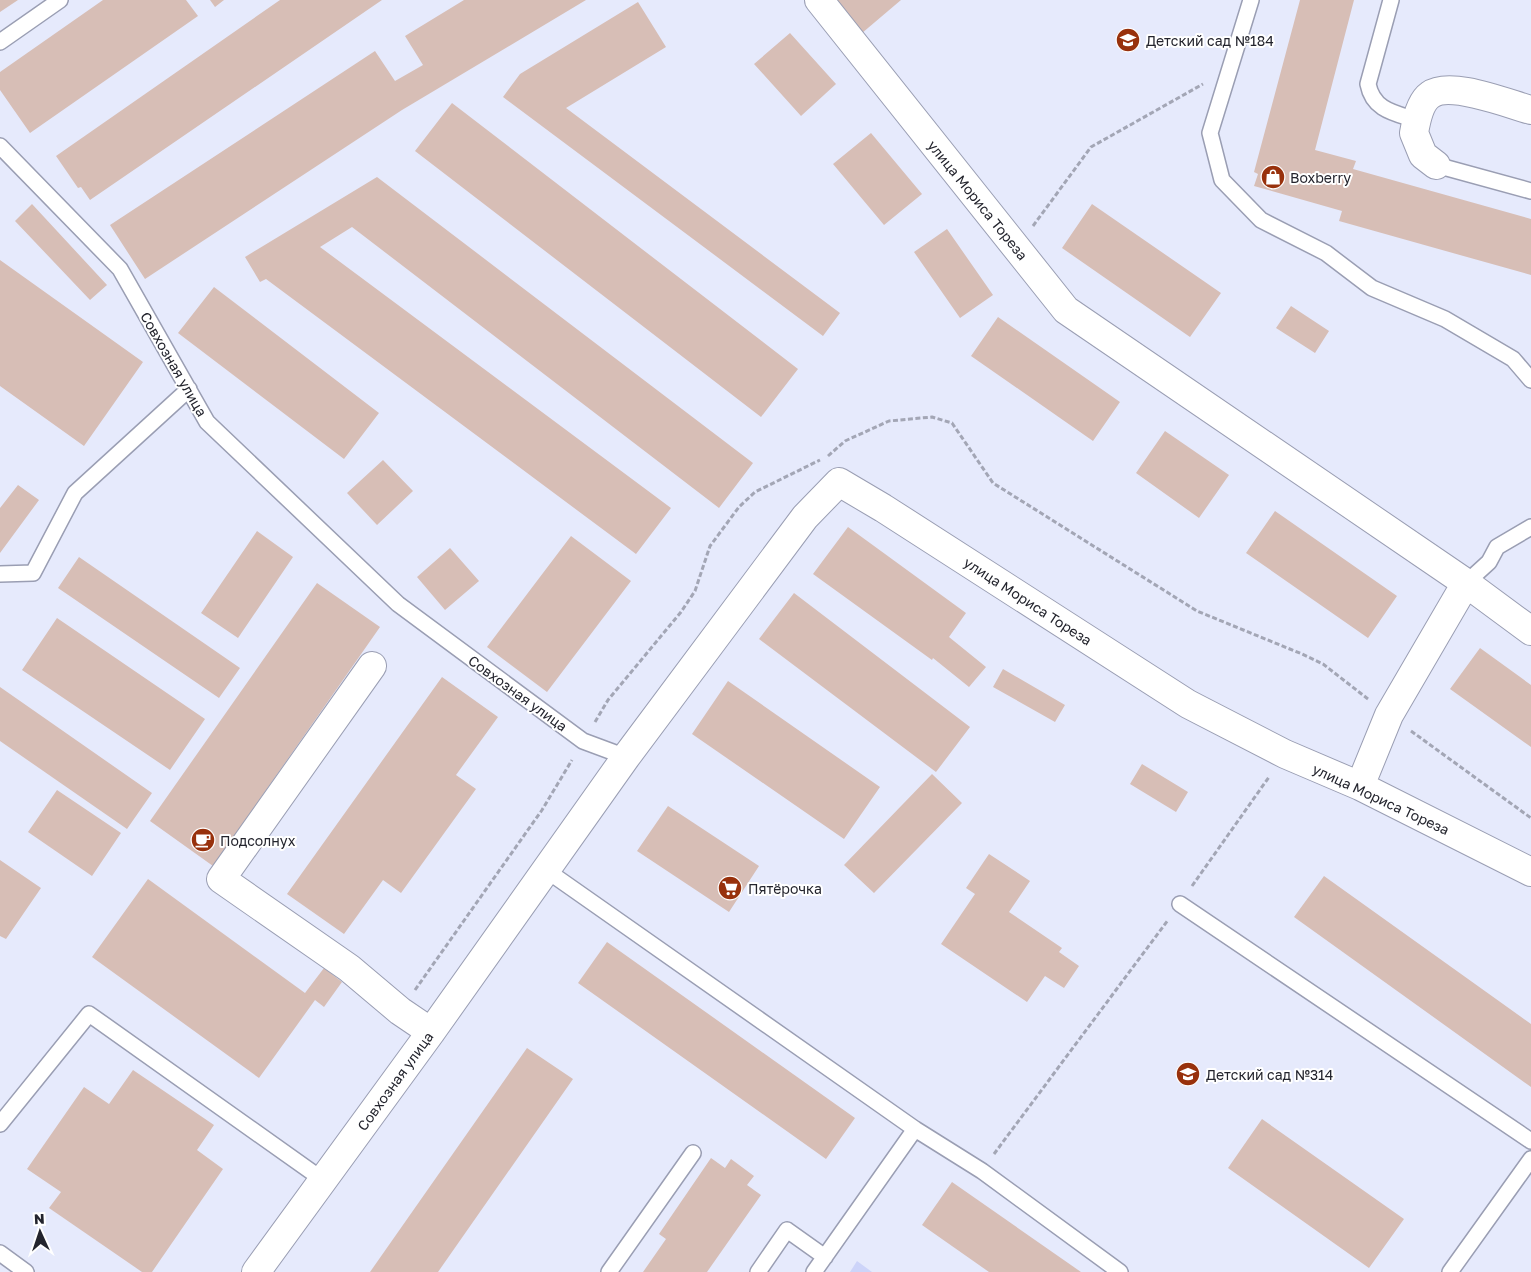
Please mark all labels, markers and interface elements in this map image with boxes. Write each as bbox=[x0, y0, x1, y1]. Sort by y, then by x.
school or university icon: Детский сад №184 bbox=[1115, 27, 1141, 53]
place label: Детский сад №184 bbox=[1146, 32, 1274, 49]
street label: улица Мориса Тореза bbox=[925, 137, 1031, 263]
shop icon: Boxberry bbox=[1260, 164, 1286, 190]
place label: Boxberry bbox=[1290, 169, 1351, 186]
street label: Совхозная улица bbox=[137, 309, 211, 419]
street label: улица Мориса Тореза bbox=[961, 553, 1095, 649]
street label: Совхозная улица bbox=[465, 651, 571, 735]
street label: улица Мориса Тореза bbox=[1310, 760, 1452, 838]
cafe icon: Подсолнух bbox=[190, 827, 216, 853]
place label: Подсолнух bbox=[220, 832, 296, 849]
supermarket icon: Пятёрочка bbox=[717, 875, 743, 901]
place label: Пятёрочка bbox=[748, 880, 822, 897]
street label: Совхозная улица bbox=[353, 1028, 437, 1134]
school or university icon: Детский сад №314 bbox=[1175, 1061, 1201, 1087]
place label: Детский сад №314 bbox=[1206, 1066, 1333, 1083]
north arrow bbox=[15, 1207, 65, 1257]
text: N bbox=[34, 1210, 45, 1227]

